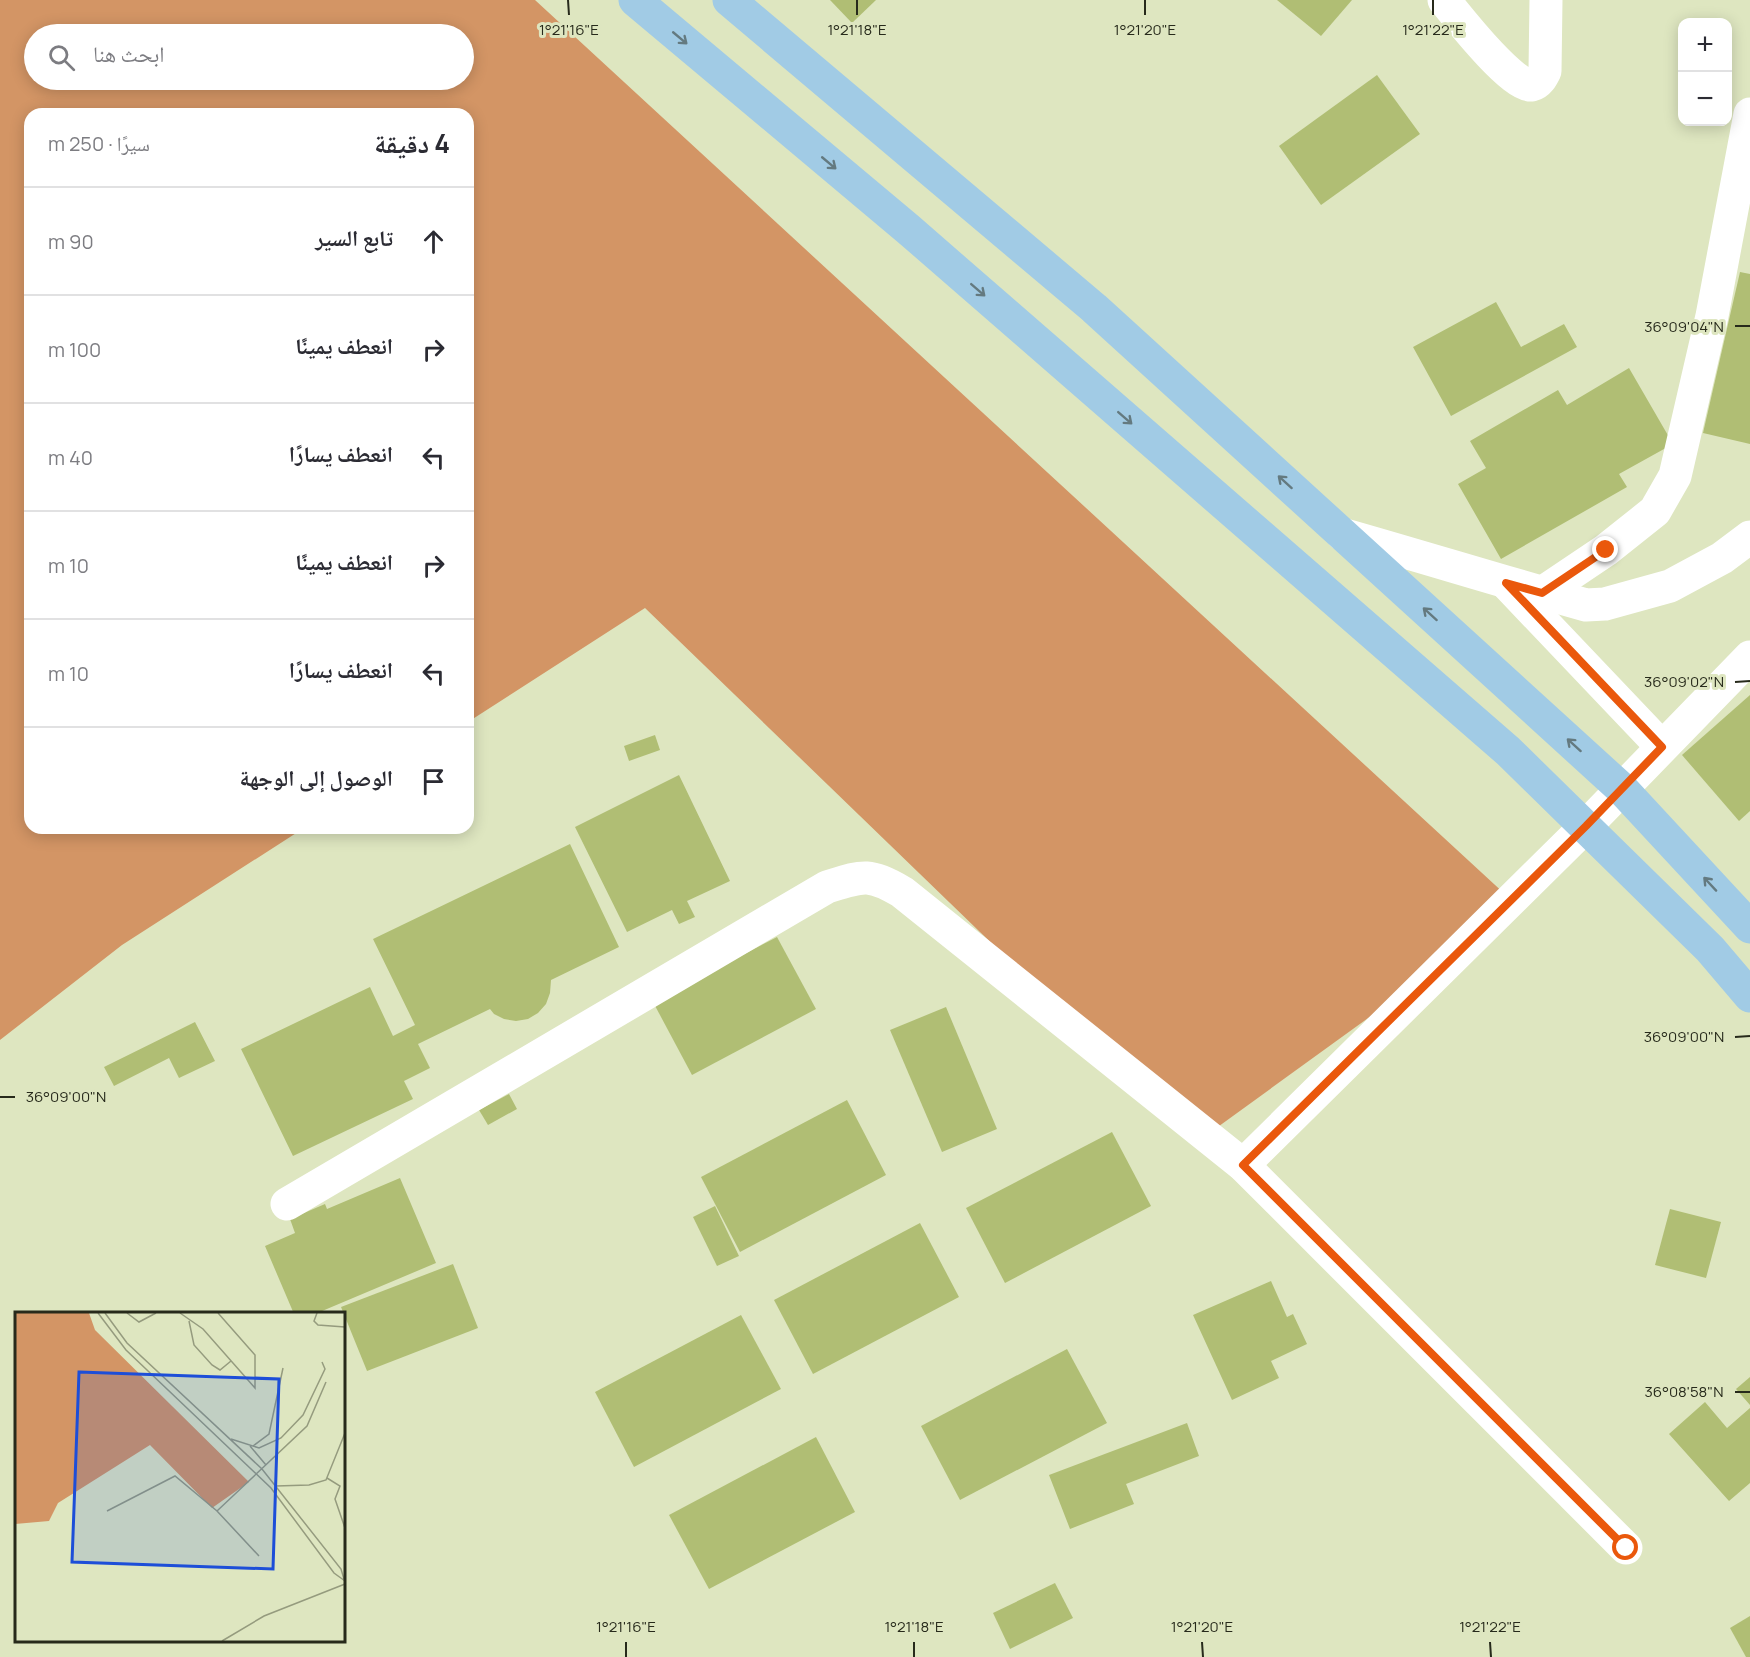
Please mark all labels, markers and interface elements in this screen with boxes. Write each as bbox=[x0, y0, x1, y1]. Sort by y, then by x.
map controls bbox=[1678, 18, 1732, 126]
button: + bbox=[1678, 18, 1732, 72]
text: 1°21'16"E bbox=[539, 19, 599, 40]
text: 1°21'18"E bbox=[827, 19, 887, 40]
text: 1°21'20"E bbox=[1114, 19, 1176, 40]
text: 1°21'22"E bbox=[1402, 19, 1464, 40]
search box bbox=[24, 24, 474, 90]
one-way arrow bbox=[672, 31, 688, 44]
text: ابحث هنا bbox=[93, 39, 164, 69]
icon: search bbox=[45, 41, 78, 74]
button: − bbox=[1678, 72, 1732, 126]
text: 4 دقيقة bbox=[374, 125, 450, 161]
text: سيرًا · 250 m bbox=[48, 130, 150, 157]
one-way arrow bbox=[821, 156, 836, 170]
text: تابع السير bbox=[315, 223, 393, 253]
icon: ahead bbox=[417, 225, 450, 258]
text: 90 m bbox=[48, 228, 94, 255]
one-way arrow bbox=[969, 282, 985, 296]
text: 36°09'04"N bbox=[1644, 316, 1724, 337]
text: انعطف يمينًا bbox=[295, 331, 393, 361]
icon: right bbox=[417, 333, 450, 366]
text: 100 m bbox=[48, 336, 101, 363]
one-way arrow bbox=[1117, 411, 1133, 424]
text: انعطف يسارًا bbox=[289, 439, 393, 469]
icon: left bbox=[417, 441, 450, 474]
text: 40 m bbox=[48, 444, 93, 471]
one-way arrow bbox=[1278, 475, 1293, 489]
route end bbox=[1592, 536, 1618, 562]
text: انعطف يمينًا bbox=[295, 547, 393, 577]
icon: right bbox=[417, 549, 450, 582]
text: 10 m bbox=[48, 552, 89, 579]
one-way arrow bbox=[1422, 607, 1437, 621]
text: انعطف يسارًا bbox=[289, 655, 393, 685]
icon: left bbox=[417, 657, 450, 690]
text: 10 m bbox=[48, 660, 89, 687]
text: 36°09'02"N bbox=[1644, 671, 1724, 692]
one-way arrow bbox=[1567, 738, 1582, 752]
text: الوصول إلى الوجهة bbox=[240, 763, 393, 793]
icon: arrive bbox=[417, 765, 450, 798]
one-way arrow bbox=[1703, 877, 1717, 892]
text: 36°09'00"N bbox=[1644, 1026, 1724, 1047]
text: 36°09'00"N bbox=[26, 1086, 106, 1107]
inset map bbox=[15, 1312, 345, 1642]
text: 36°08'58"N bbox=[1645, 1381, 1723, 1402]
route start bbox=[1612, 1534, 1638, 1560]
text: 1°21'16"E bbox=[596, 1616, 656, 1637]
text: 1°21'18"E bbox=[884, 1616, 944, 1637]
text: 1°21'20"E bbox=[1171, 1616, 1233, 1637]
text: 1°21'22"E bbox=[1459, 1616, 1521, 1637]

